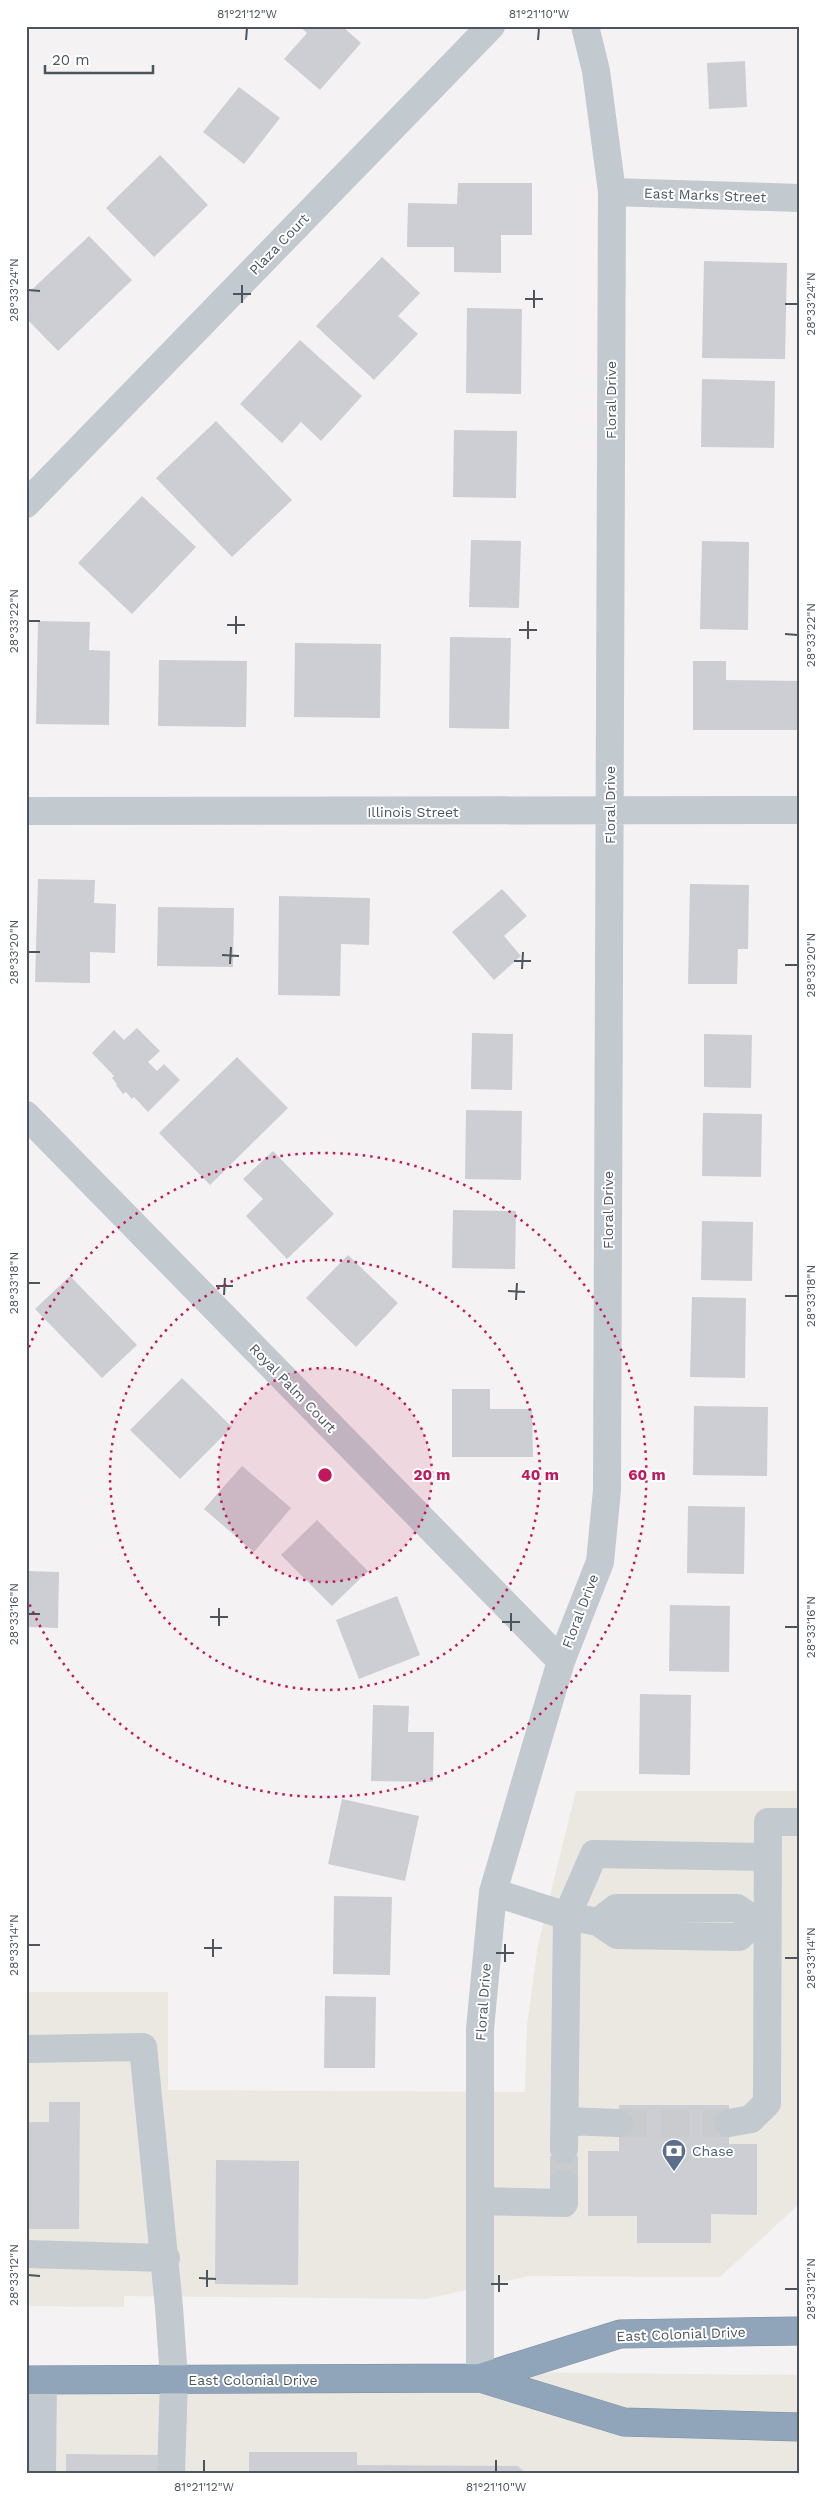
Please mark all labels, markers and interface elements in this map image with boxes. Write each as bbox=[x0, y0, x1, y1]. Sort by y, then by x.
text: 81°21'12"W bbox=[217, 7, 278, 21]
text: 81°21'10"W bbox=[509, 7, 570, 21]
scale bar bbox=[45, 42, 152, 74]
text: 20 m bbox=[52, 51, 90, 69]
street label: East Marks Street bbox=[644, 185, 767, 205]
street label: Plaza Court bbox=[246, 210, 312, 278]
text: 28°33'24"N bbox=[7, 258, 21, 322]
text: 28°33'24"N bbox=[804, 272, 818, 336]
street label: Floral Drive bbox=[603, 361, 619, 439]
text: 28°33'22"N bbox=[7, 589, 21, 653]
text: 28°33'22"N bbox=[804, 603, 818, 667]
street label: Floral Drive bbox=[602, 766, 618, 844]
street label: Illinois Street bbox=[367, 804, 459, 820]
text: 28°33'20"N bbox=[7, 920, 21, 984]
text: 28°33'20"N bbox=[804, 933, 818, 997]
street label: Floral Drive bbox=[600, 1171, 616, 1249]
text: 28°33'18"N bbox=[7, 1252, 21, 1314]
text: 28°33'18"N bbox=[804, 1265, 818, 1327]
street label: Royal Palm Court bbox=[246, 1340, 340, 1436]
centre of rings bbox=[316, 1466, 334, 1484]
text: 20 m bbox=[413, 1466, 451, 1484]
text: 40 m bbox=[521, 1466, 559, 1484]
text: 60 m bbox=[628, 1466, 666, 1484]
street label: Floral Drive bbox=[559, 1572, 601, 1650]
text: 28°33'16"N bbox=[7, 1583, 21, 1645]
text: 28°33'16"N bbox=[804, 1596, 818, 1658]
text: 28°33'14"N bbox=[7, 1914, 21, 1976]
text: 28°33'14"N bbox=[804, 1927, 818, 1989]
street label: Floral Drive bbox=[472, 1963, 494, 2041]
bank icon: Chase bbox=[661, 2138, 687, 2172]
place label: Chase bbox=[692, 2143, 734, 2159]
text: 28°33'12"N bbox=[7, 2244, 21, 2306]
text: 28°33'12"N bbox=[804, 2258, 818, 2320]
street label: East Colonial Drive bbox=[616, 2324, 746, 2344]
street label: East Colonial Drive bbox=[188, 2372, 318, 2388]
text: 81°21'12"W bbox=[174, 2480, 235, 2494]
text: 81°21'10"W bbox=[466, 2480, 527, 2494]

